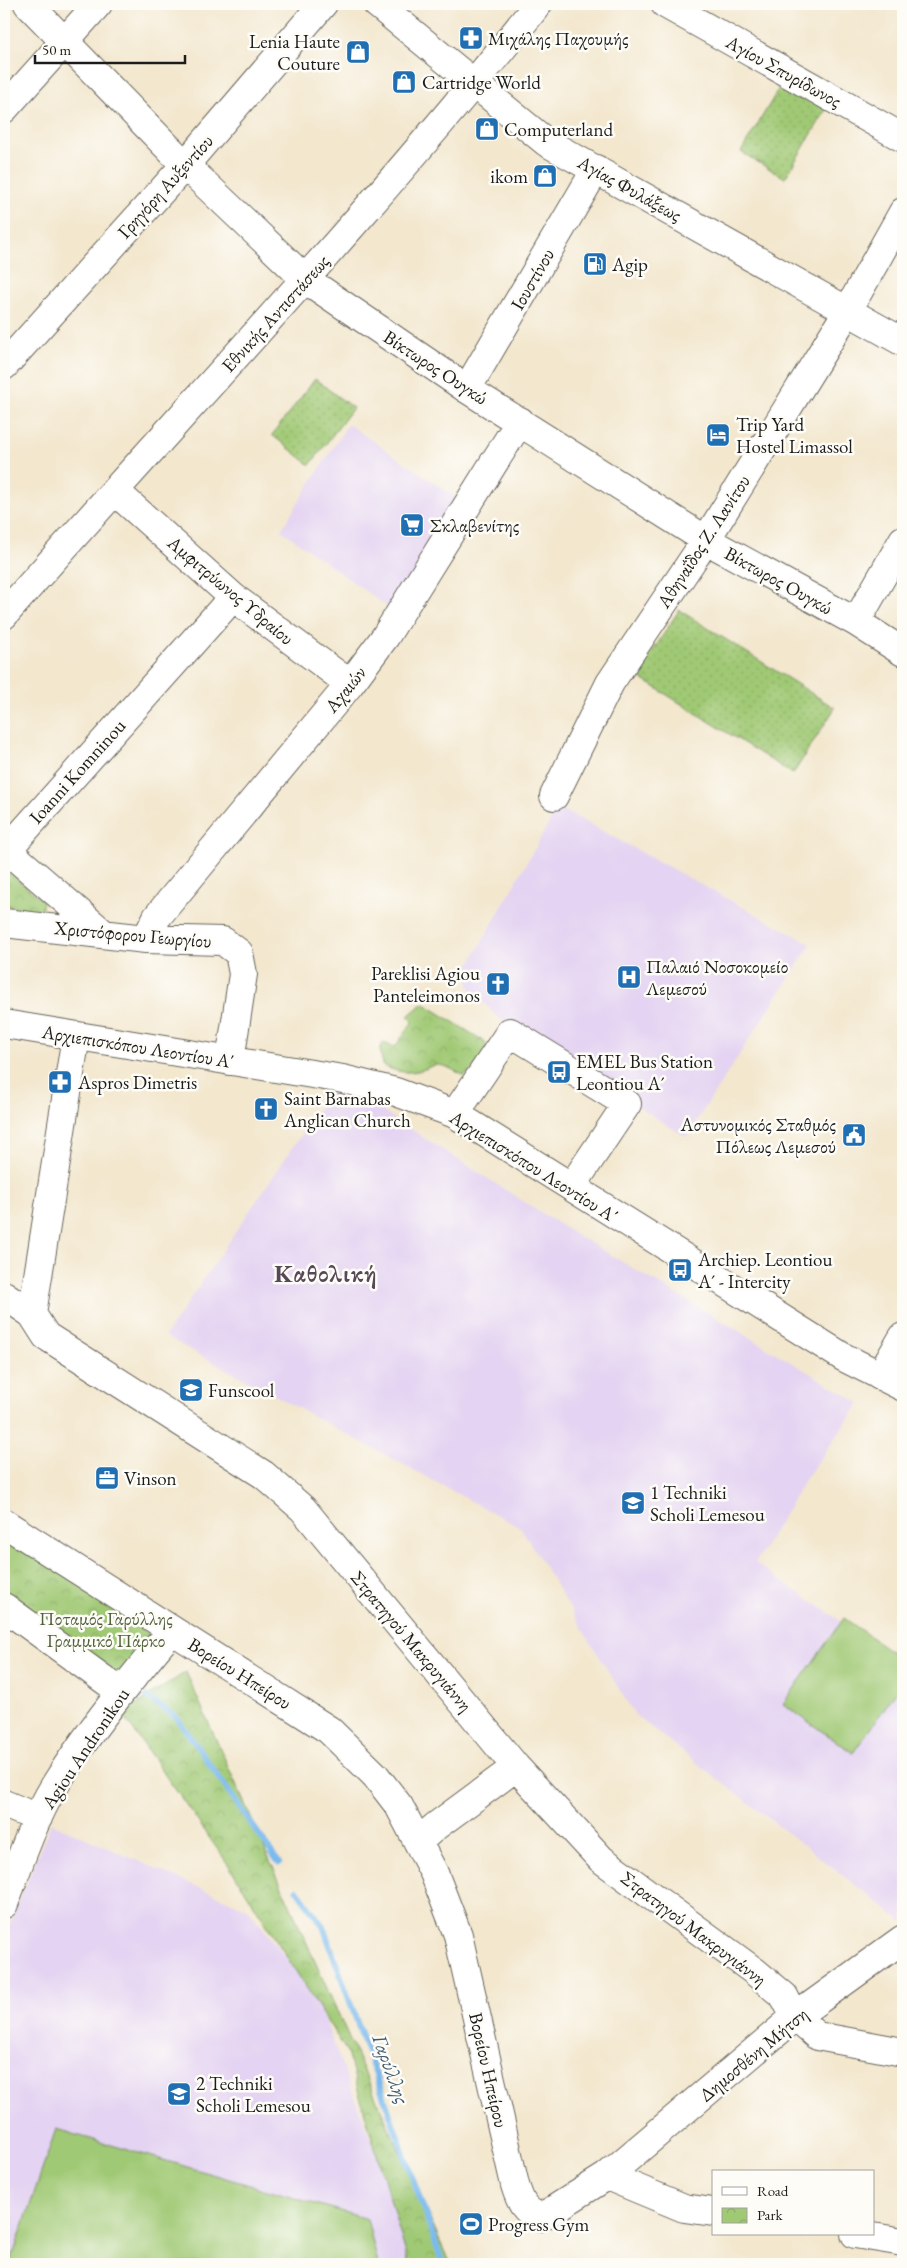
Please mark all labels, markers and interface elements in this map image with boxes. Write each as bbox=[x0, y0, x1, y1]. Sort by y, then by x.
pharmacy icon: Μιχάλης Παχουμής bbox=[458, 25, 484, 51]
place label: Μιχάλης Παχουμής bbox=[488, 26, 629, 51]
place label: Lenia Haute Couture bbox=[249, 29, 340, 76]
street label: Αγίου Σπυρίδωνος bbox=[721, 29, 846, 113]
scale bar bbox=[35, 32, 185, 64]
shop icon: Lenia Haute Couture bbox=[345, 39, 371, 65]
text: 50 m bbox=[42, 40, 71, 59]
shop icon: Cartridge World bbox=[391, 69, 417, 95]
place label: Cartridge World bbox=[422, 70, 541, 95]
shop icon: Computerland bbox=[474, 116, 500, 142]
place label: Computerland bbox=[504, 117, 613, 142]
street label: Γρηγόρη Αυξεντίου bbox=[112, 129, 219, 244]
street label: Αγίας Φυλάξεως bbox=[572, 149, 686, 227]
shop icon: ikom bbox=[532, 163, 558, 189]
place label: ikom bbox=[490, 164, 528, 189]
street label: Ιουστίνου bbox=[505, 244, 560, 315]
street label: Εθνικής Αντιστάσεως bbox=[216, 249, 335, 378]
fuel station icon: Agip bbox=[582, 251, 608, 277]
place label: Agip bbox=[611, 252, 648, 277]
street label: Βίκτωρος Ουγκώ bbox=[379, 324, 493, 411]
place label: Trip Yard Hostel Limassol bbox=[736, 412, 853, 459]
hotel icon: Trip Yard Hostel Limassol bbox=[705, 422, 731, 448]
street label: Αθηναΐδος Ζ. Λανίτου bbox=[650, 470, 756, 613]
supermarket icon: Σκλαβενίτης bbox=[399, 512, 425, 538]
place label: Σκλαβενίτης bbox=[430, 513, 519, 538]
street label: Αμφιτρύωνος Υδραίου bbox=[162, 530, 299, 651]
street label: Βίκτωρος Ουγκώ bbox=[720, 541, 837, 621]
street label: Αχαιών bbox=[318, 661, 372, 719]
street label: Ioanni Komninou bbox=[24, 714, 131, 829]
street label: Χριστόφορου Γεωργίου bbox=[52, 915, 213, 954]
place label: Παλαιό Νοσοκομείο Λεμεσού bbox=[645, 954, 788, 1001]
place label: Pareklisi Agiou Panteleimonos bbox=[371, 961, 480, 1008]
hospital icon: Παλαιό Νοσοκομείο Λεμεσού bbox=[616, 964, 642, 990]
church icon: Pareklisi Agiou Panteleimonos bbox=[485, 971, 511, 997]
street label: Αρχιεπισκόπου Λεοντίου Α΄ bbox=[39, 1019, 236, 1074]
place label: EMEL Bus Station Leontiou A´ bbox=[576, 1049, 713, 1096]
bus stop icon: EMEL Bus Station Leontiou A´ bbox=[546, 1059, 572, 1085]
pharmacy icon: Aspros Dimetris bbox=[47, 1069, 73, 1095]
place label: Aspros Dimetris bbox=[77, 1070, 197, 1095]
place label: Saint Barnabas Anglican Church bbox=[283, 1086, 411, 1133]
church icon: Saint Barnabas Anglican Church bbox=[253, 1096, 279, 1122]
street label: Αρχιεπισκόπου Λεοντίου Α΄ bbox=[444, 1104, 622, 1228]
place label: Αστυνομικός Σταθμός Πόλεως Λεμεσού bbox=[680, 1112, 836, 1159]
public building icon: Αστυνομικός Σταθμός Πόλεως Λεμεσού bbox=[841, 1122, 867, 1148]
place label: Archiep. Leontiou A´ - Intercity bbox=[697, 1247, 832, 1294]
bus stop icon: Archiep. Leontiou A´ - Intercity bbox=[667, 1257, 693, 1283]
district label: Καθολική bbox=[274, 1258, 378, 1289]
school or university icon: Funscool bbox=[178, 1377, 204, 1403]
place label: Funscool bbox=[208, 1378, 275, 1403]
office icon: Vinson bbox=[94, 1465, 120, 1491]
place label: Vinson bbox=[124, 1466, 177, 1491]
place label: 1 Techniki Scholi Lemesou bbox=[650, 1480, 765, 1527]
school or university icon: 1 Techniki Scholi Lemesou bbox=[620, 1490, 646, 1516]
street label: Στρατηγού Μακρυγιάννη bbox=[345, 1566, 478, 1717]
park label: Ποταμός Γαρύλλης Γραμμικό Πάρκο bbox=[39, 1606, 173, 1653]
street label: Βορείου Ηπείρου bbox=[183, 1632, 296, 1715]
street label: Agiou Andronikou bbox=[35, 1683, 135, 1814]
street label: Στρατηγού Μακρυγιάννη bbox=[616, 1865, 772, 1992]
street label: Δημοσθένη Μήτση bbox=[694, 2002, 813, 2107]
street label: Βορείου Ηπείρου bbox=[463, 2010, 514, 2130]
water label: Γαρύλλης bbox=[366, 2029, 416, 2108]
place label: 2 Techniki Scholi Lemesou bbox=[196, 2071, 311, 2118]
school or university icon: 2 Techniki Scholi Lemesou bbox=[166, 2081, 192, 2107]
legend bbox=[712, 2170, 874, 2236]
text: Road bbox=[757, 2181, 789, 2200]
text: Park bbox=[757, 2205, 784, 2224]
sports icon: Progress Gym bbox=[458, 2211, 484, 2237]
place label: Progress Gym bbox=[488, 2212, 590, 2237]

